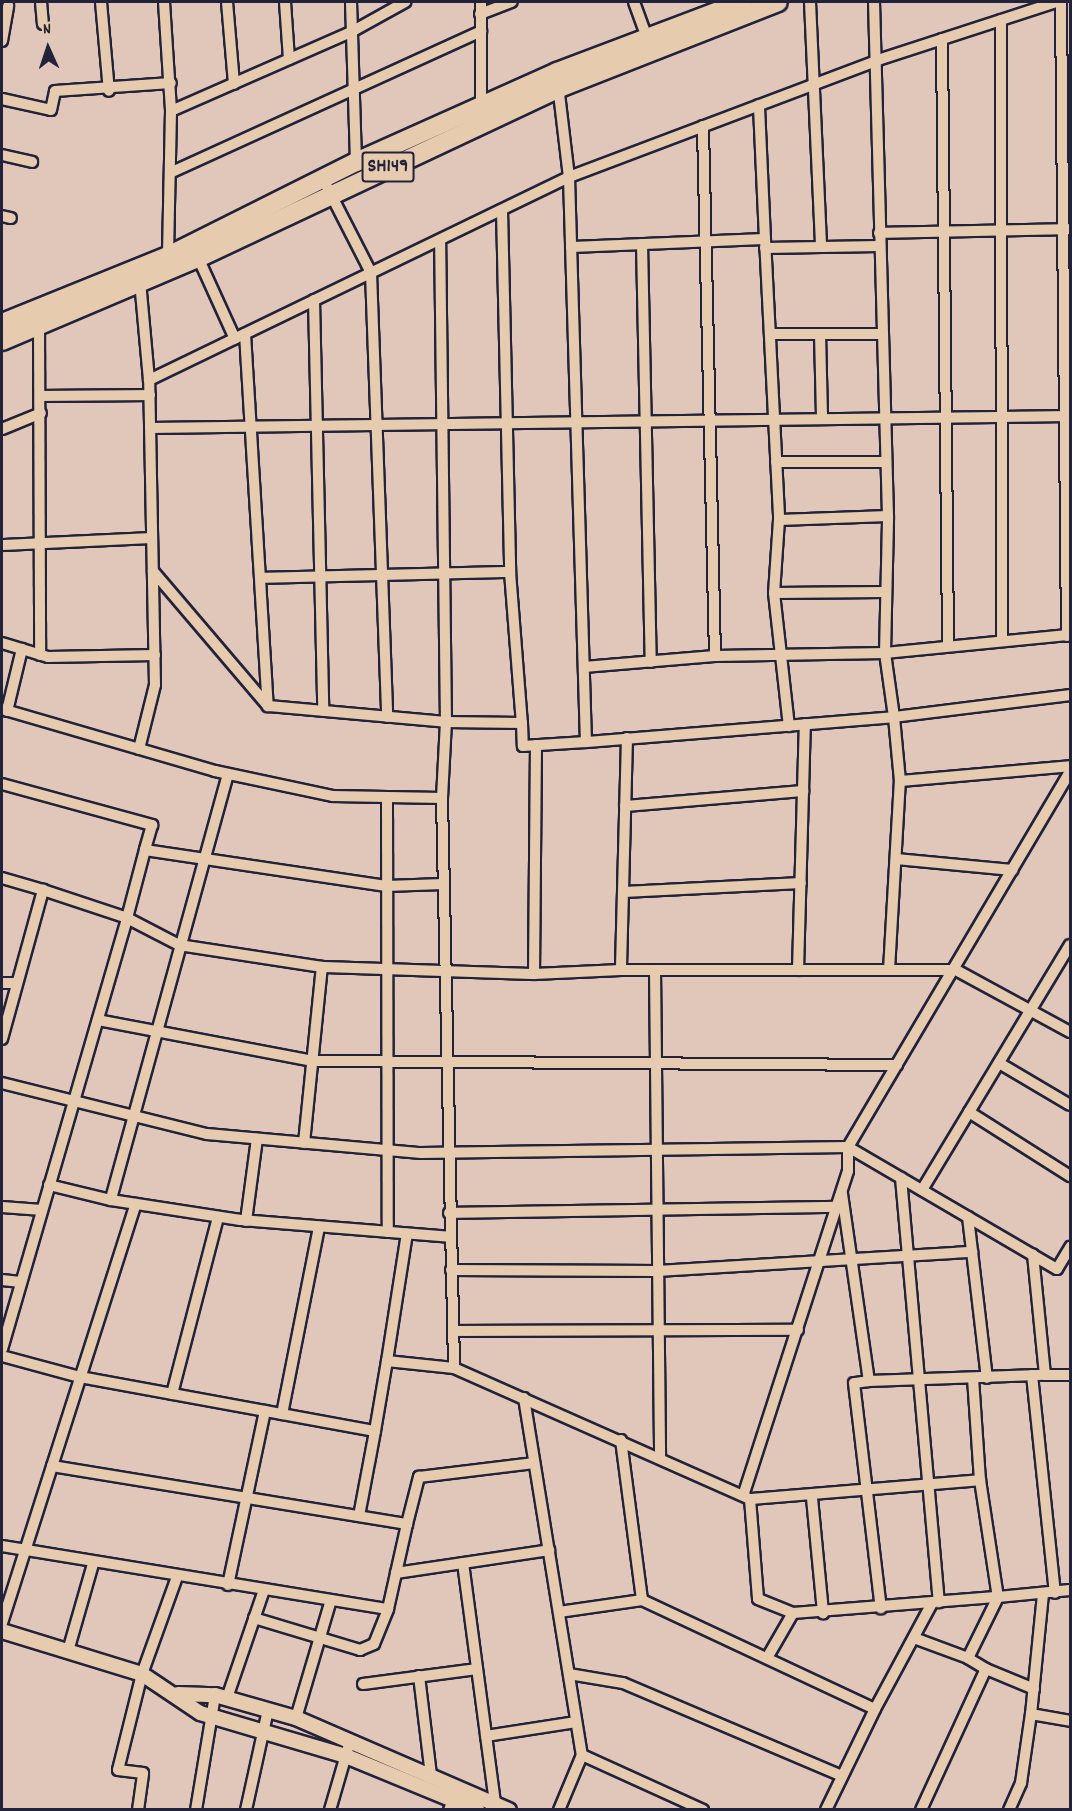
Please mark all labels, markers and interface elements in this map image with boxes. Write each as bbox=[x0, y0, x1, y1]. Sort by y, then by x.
north arrow bbox=[18, 18, 78, 78]
text: N bbox=[42, 18, 52, 41]
road number: SH149 bbox=[361, 150, 415, 184]

